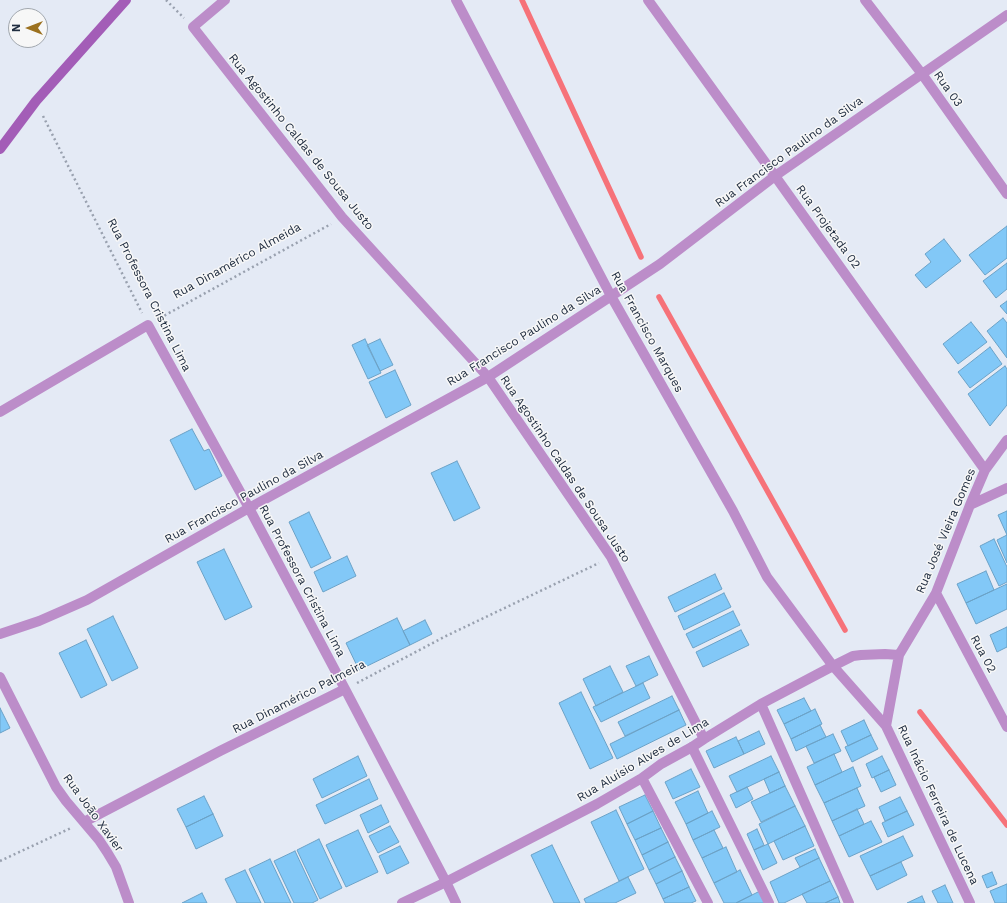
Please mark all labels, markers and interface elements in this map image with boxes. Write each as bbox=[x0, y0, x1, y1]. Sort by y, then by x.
north arrow bbox=[8, 8, 48, 48]
text: N bbox=[10, 24, 23, 32]
street label: Rua Agostinho Caldas de Sousa Justo bbox=[225, 51, 377, 233]
street label: Rua 03 bbox=[931, 68, 965, 110]
street label: Rua Francisco Paulino da Silva bbox=[712, 94, 866, 210]
street label: Rua Projetada 02 bbox=[793, 182, 863, 272]
street label: Rua Professora Cristina Lima bbox=[104, 216, 194, 374]
street label: Rua Dinamérico Almeida bbox=[171, 220, 303, 302]
street label: Rua Francisco Marques bbox=[608, 269, 686, 395]
street label: Rua Francisco Paulino da Silva bbox=[444, 283, 604, 389]
street label: Rua Agostinho Caldas de Sousa Justo bbox=[497, 373, 633, 565]
street label: Rua Francisco Paulino da Silva bbox=[162, 447, 326, 547]
street label: Rua José Vieira Gomes bbox=[913, 466, 979, 596]
street label: Rua Professora Cristina Lima bbox=[256, 503, 348, 659]
street label: Rua 02 bbox=[967, 633, 999, 675]
street label: Rua Dinamérico Palmeira bbox=[230, 657, 368, 737]
street label: Rua Aluísio Alves de Lima bbox=[574, 715, 712, 805]
street label: Rua Inácio Ferreira de Lucena bbox=[895, 723, 981, 887]
street label: Rua João Xavier bbox=[60, 771, 126, 855]

